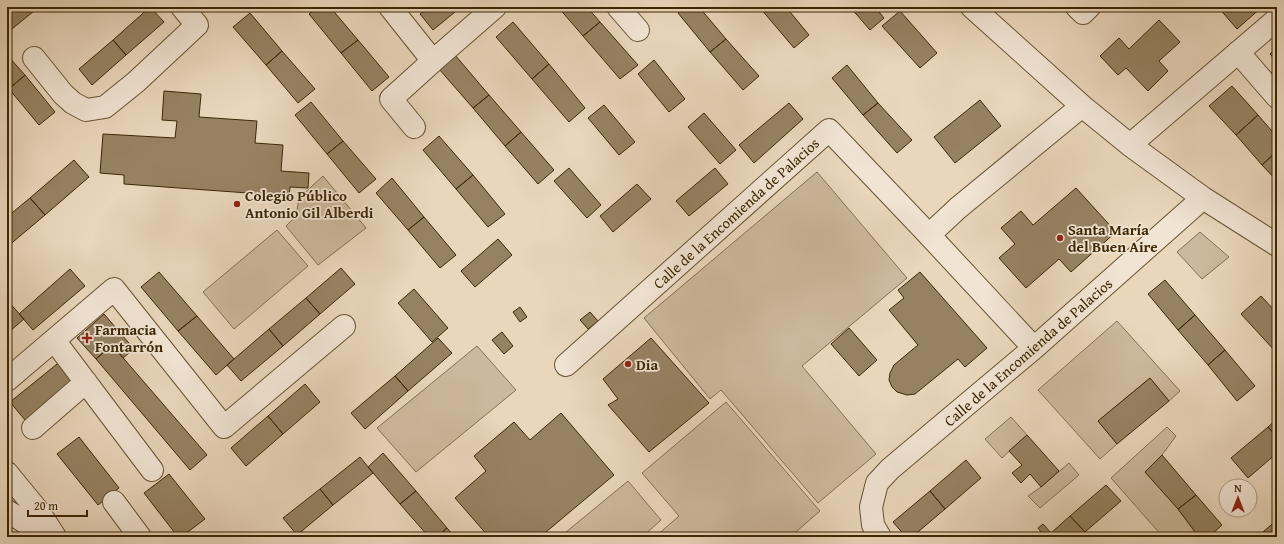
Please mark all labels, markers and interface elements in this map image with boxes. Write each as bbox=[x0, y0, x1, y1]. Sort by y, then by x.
street label: Calle de la Encomienda de Palacios bbox=[648, 133, 824, 293]
place label: Colegio Público Antonio Gil Alberdi bbox=[245, 185, 374, 223]
marker: Colegio Público Antonio Gil Alberdi bbox=[232, 199, 242, 209]
place label: Santa María del Buen Aire bbox=[1068, 219, 1158, 257]
marker: Santa María del Buen Aire bbox=[1055, 233, 1065, 243]
street label: Calle de la Encomienda de Palacios bbox=[939, 273, 1117, 431]
place label: Farmacia Fontarrón bbox=[95, 319, 163, 357]
marker: Farmacia Fontarrón bbox=[82, 333, 92, 343]
place label: Dia bbox=[636, 354, 658, 375]
marker: Dia bbox=[623, 359, 633, 369]
north arrow bbox=[1218, 478, 1258, 518]
text: N bbox=[1234, 480, 1242, 496]
scale bar bbox=[28, 492, 87, 518]
text: 20 m bbox=[34, 497, 58, 514]

